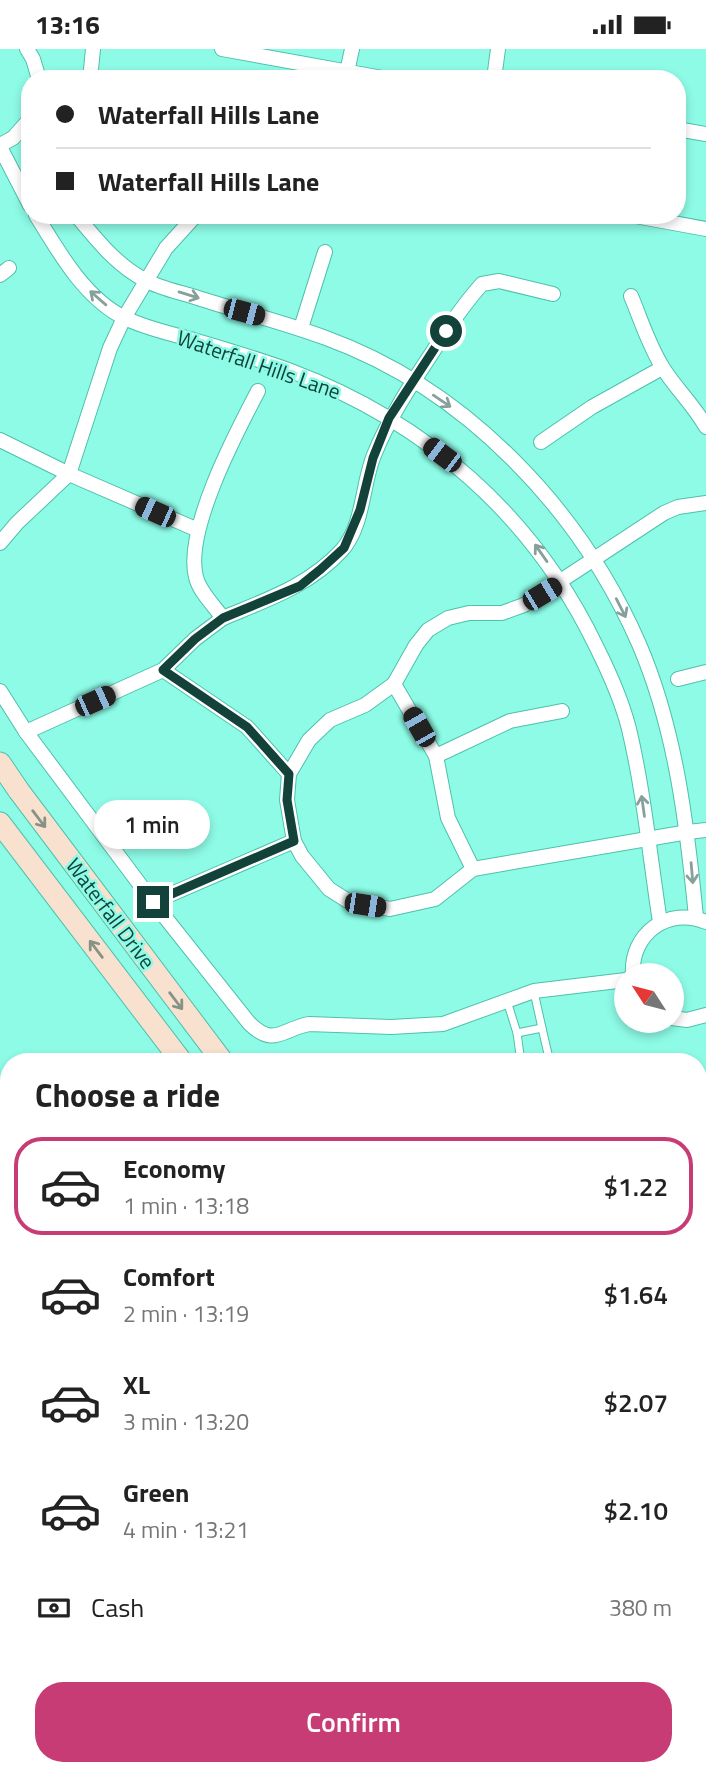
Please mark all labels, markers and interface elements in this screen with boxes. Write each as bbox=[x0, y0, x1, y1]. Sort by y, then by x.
text: 13:16 bbox=[35, 5, 100, 44]
text: Waterfall Hills Lane bbox=[98, 95, 319, 134]
text: Waterfall Hills Lane bbox=[98, 162, 319, 201]
one-way arrow bbox=[89, 290, 107, 306]
one-way arrow bbox=[177, 290, 199, 303]
car bbox=[221, 296, 268, 328]
route start bbox=[430, 315, 462, 347]
street label: Waterfall Hills Lane bbox=[173, 321, 345, 407]
one-way arrow bbox=[432, 394, 451, 408]
car bbox=[419, 434, 466, 476]
car bbox=[132, 494, 179, 530]
one-way arrow bbox=[534, 544, 548, 563]
car bbox=[519, 574, 566, 614]
one-way arrow bbox=[615, 597, 628, 618]
car bbox=[72, 683, 119, 719]
car bbox=[400, 704, 439, 750]
one-way arrow bbox=[636, 795, 649, 818]
callout: 1 min bbox=[95, 801, 211, 849]
text: 1 min bbox=[124, 807, 180, 842]
one-way arrow bbox=[32, 809, 47, 828]
street label: Waterfall Drive bbox=[59, 851, 163, 975]
one-way arrow bbox=[685, 861, 698, 884]
route end bbox=[137, 886, 169, 918]
car bbox=[343, 891, 388, 919]
one-way arrow bbox=[89, 941, 104, 959]
north arrow bbox=[614, 963, 684, 1033]
map controls bbox=[614, 963, 684, 1033]
one-way arrow bbox=[169, 991, 183, 1010]
text: Choose a ride bbox=[35, 1071, 220, 1119]
text: Economy bbox=[123, 1149, 225, 1188]
icon: car bbox=[39, 1155, 102, 1218]
text: $1.22 bbox=[604, 1167, 668, 1206]
text: 1 min · 13:18 bbox=[123, 1188, 249, 1223]
text: Comfort bbox=[123, 1257, 215, 1296]
icon: car bbox=[39, 1263, 102, 1326]
text: $1.64 bbox=[604, 1275, 668, 1314]
text: 2 min · 13:19 bbox=[123, 1296, 249, 1331]
text: XL bbox=[123, 1365, 150, 1404]
icon: car bbox=[39, 1371, 102, 1434]
text: $2.07 bbox=[604, 1383, 668, 1422]
text: 3 min · 13:20 bbox=[123, 1404, 249, 1439]
text: Green bbox=[123, 1473, 189, 1512]
icon: car bbox=[39, 1479, 102, 1542]
text: $2.10 bbox=[604, 1491, 668, 1530]
text: 4 min · 13:21 bbox=[123, 1512, 249, 1547]
text: Cash bbox=[91, 1588, 144, 1627]
icon: cash bbox=[35, 1589, 73, 1627]
text: 380 m bbox=[609, 1590, 672, 1625]
button: Confirm bbox=[35, 1682, 672, 1762]

